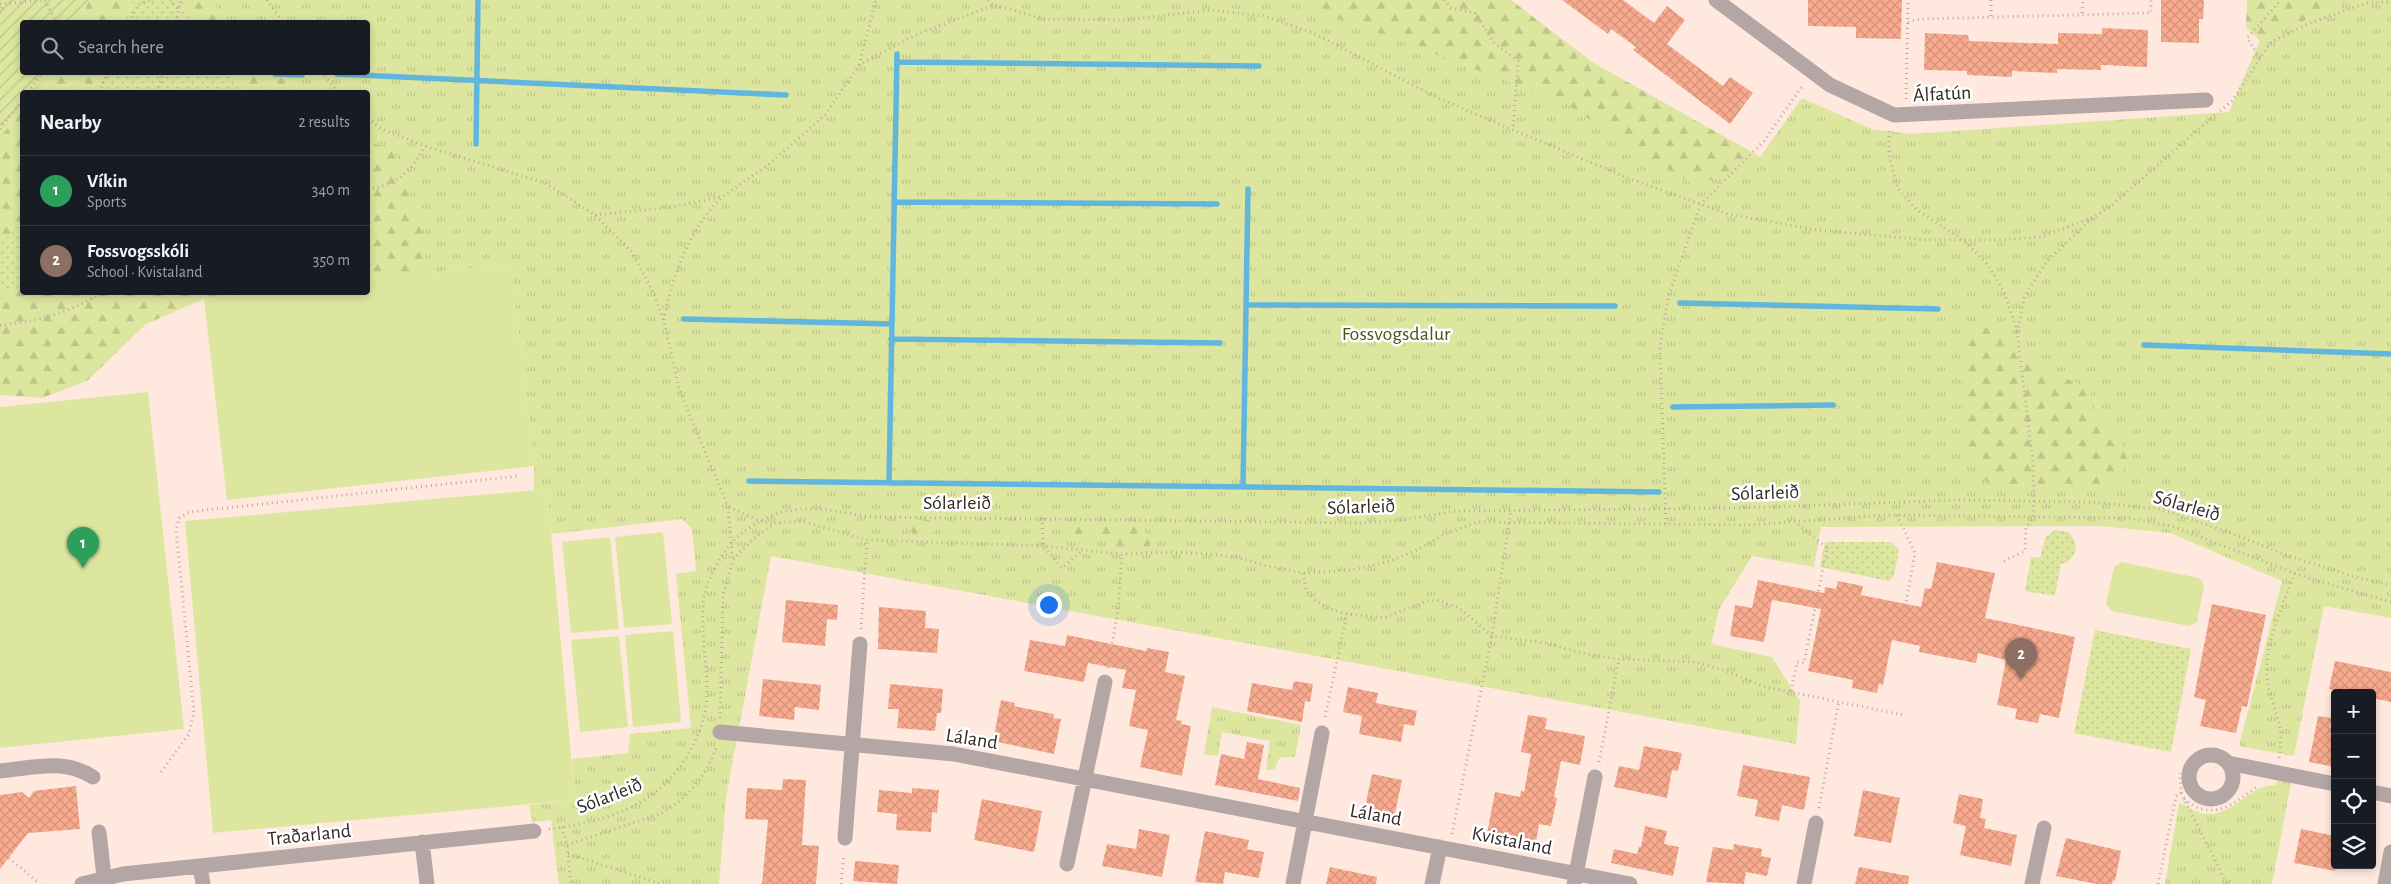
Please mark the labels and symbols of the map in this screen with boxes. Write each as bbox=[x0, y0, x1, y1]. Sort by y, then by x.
street label: Álfatún bbox=[1912, 81, 1972, 106]
park label: Fossvogsdalur bbox=[1342, 324, 1451, 344]
street label: Sólarleið bbox=[1731, 482, 1799, 504]
street label: Sólarleið bbox=[2151, 487, 2222, 525]
street label: Sólarleið bbox=[923, 493, 991, 513]
street label: Sólarleið bbox=[1327, 496, 1395, 518]
pin: 1 bbox=[67, 527, 99, 568]
your location bbox=[1036, 592, 1062, 618]
pin: 2 bbox=[2005, 638, 2037, 679]
street label: Láland bbox=[944, 725, 999, 753]
street label: Sólarleið bbox=[574, 774, 645, 817]
street label: Láland bbox=[1348, 801, 1403, 829]
street label: Traðarland bbox=[266, 821, 352, 849]
street label: Kvistaland bbox=[1470, 823, 1554, 859]

